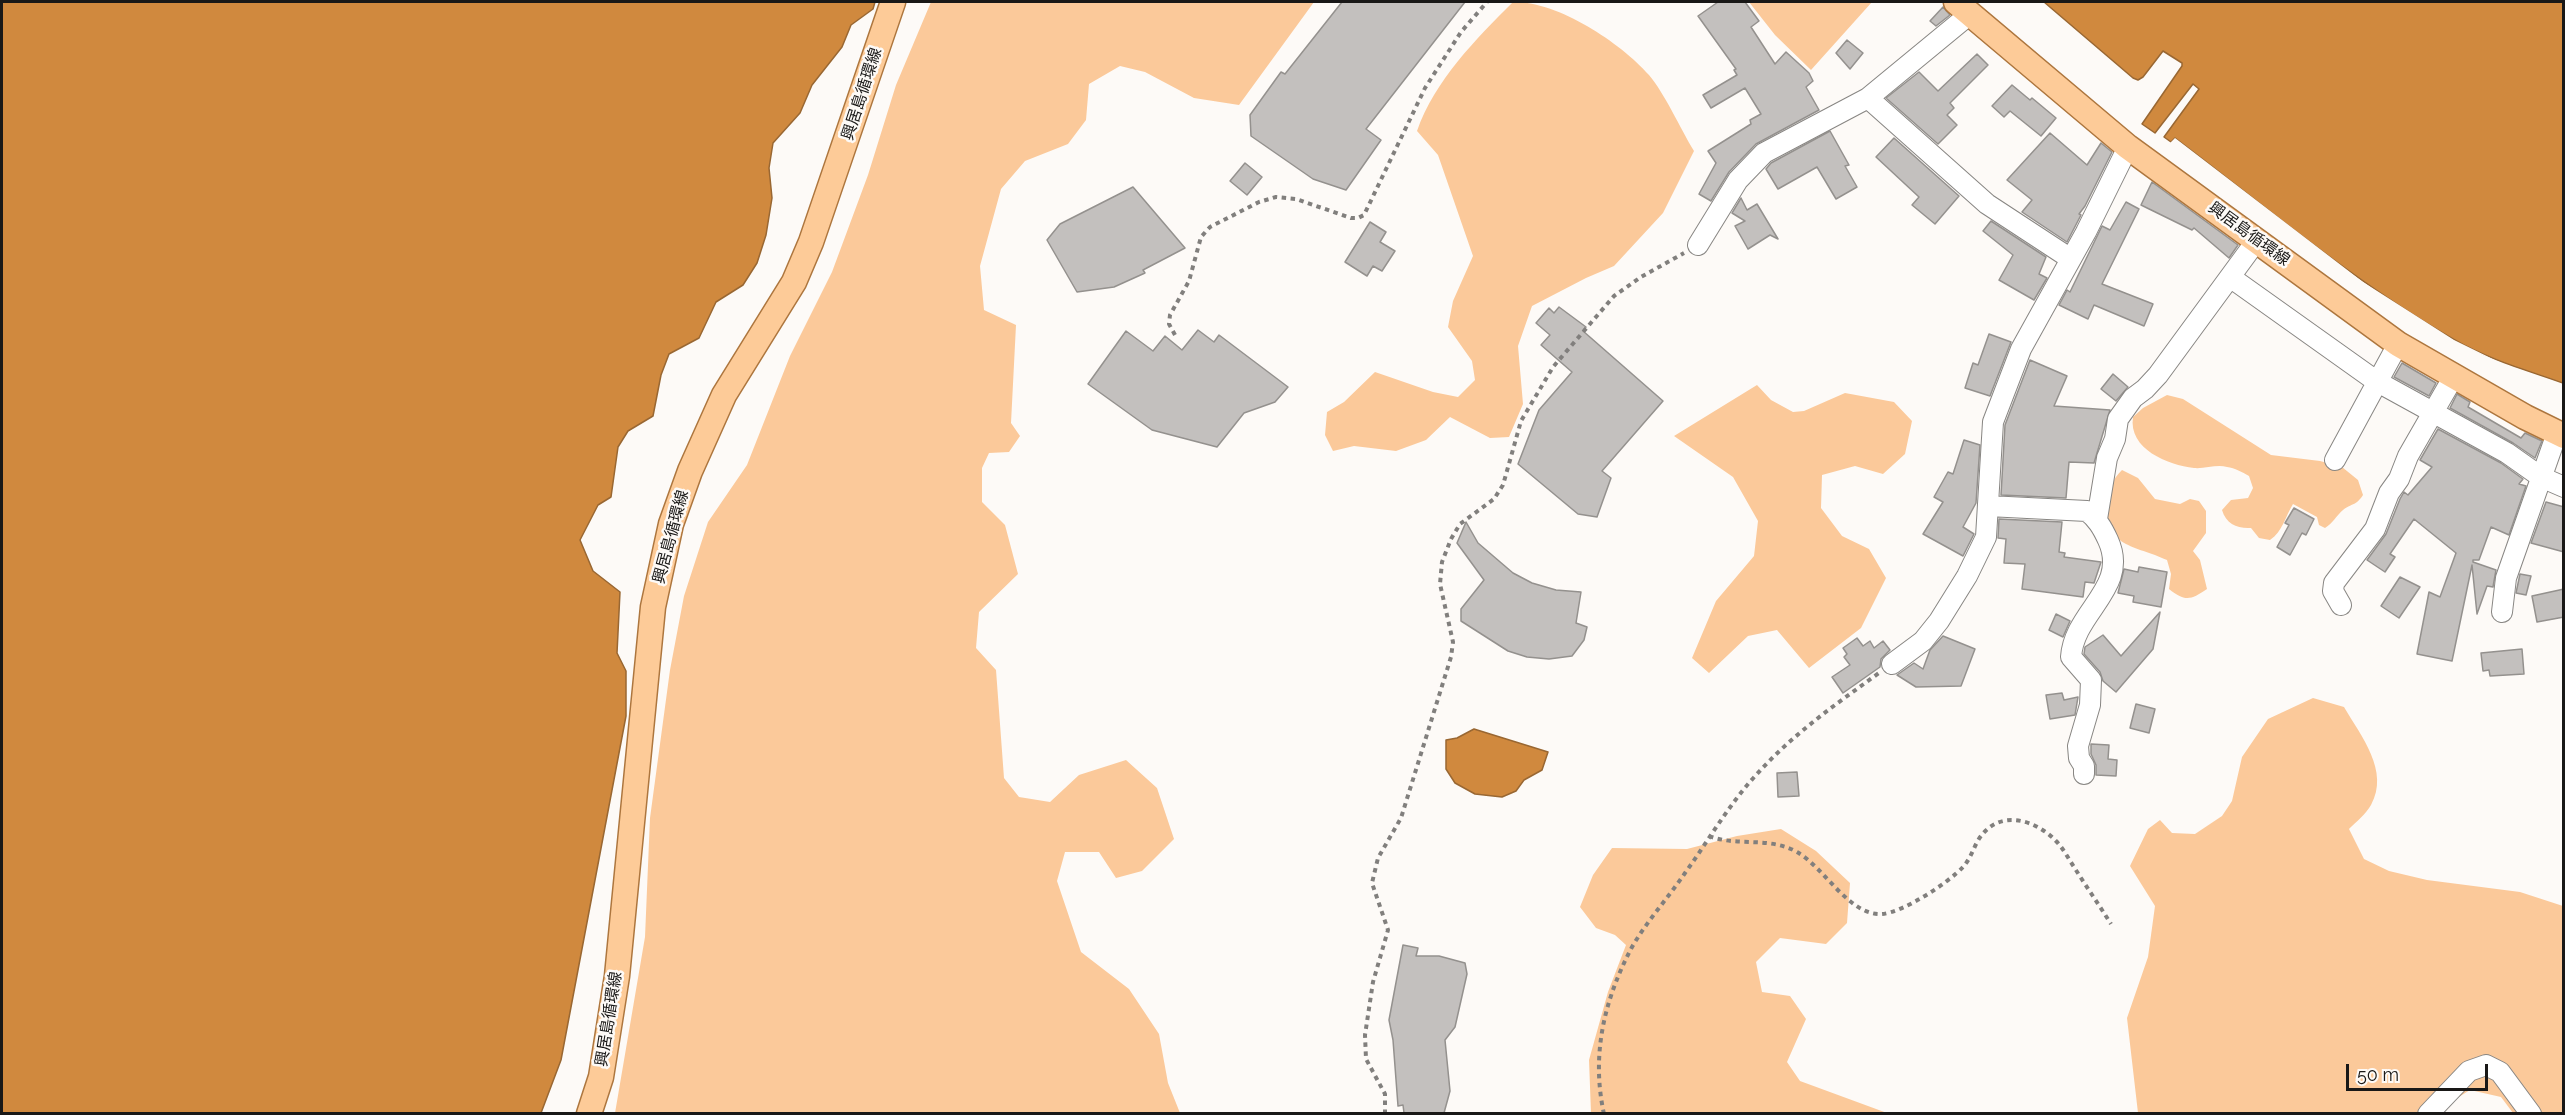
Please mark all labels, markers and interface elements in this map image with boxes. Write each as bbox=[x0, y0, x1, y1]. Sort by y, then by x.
street label: 興居島循環線 bbox=[838, 45, 886, 143]
street label: 興居島循環線 bbox=[2205, 198, 2293, 270]
street label: 興居島循環線 bbox=[649, 488, 693, 586]
street label: 興居島循環線 bbox=[592, 970, 626, 1068]
scale bar bbox=[2349, 1052, 2492, 1090]
text: 50 m bbox=[2357, 1064, 2399, 1085]

